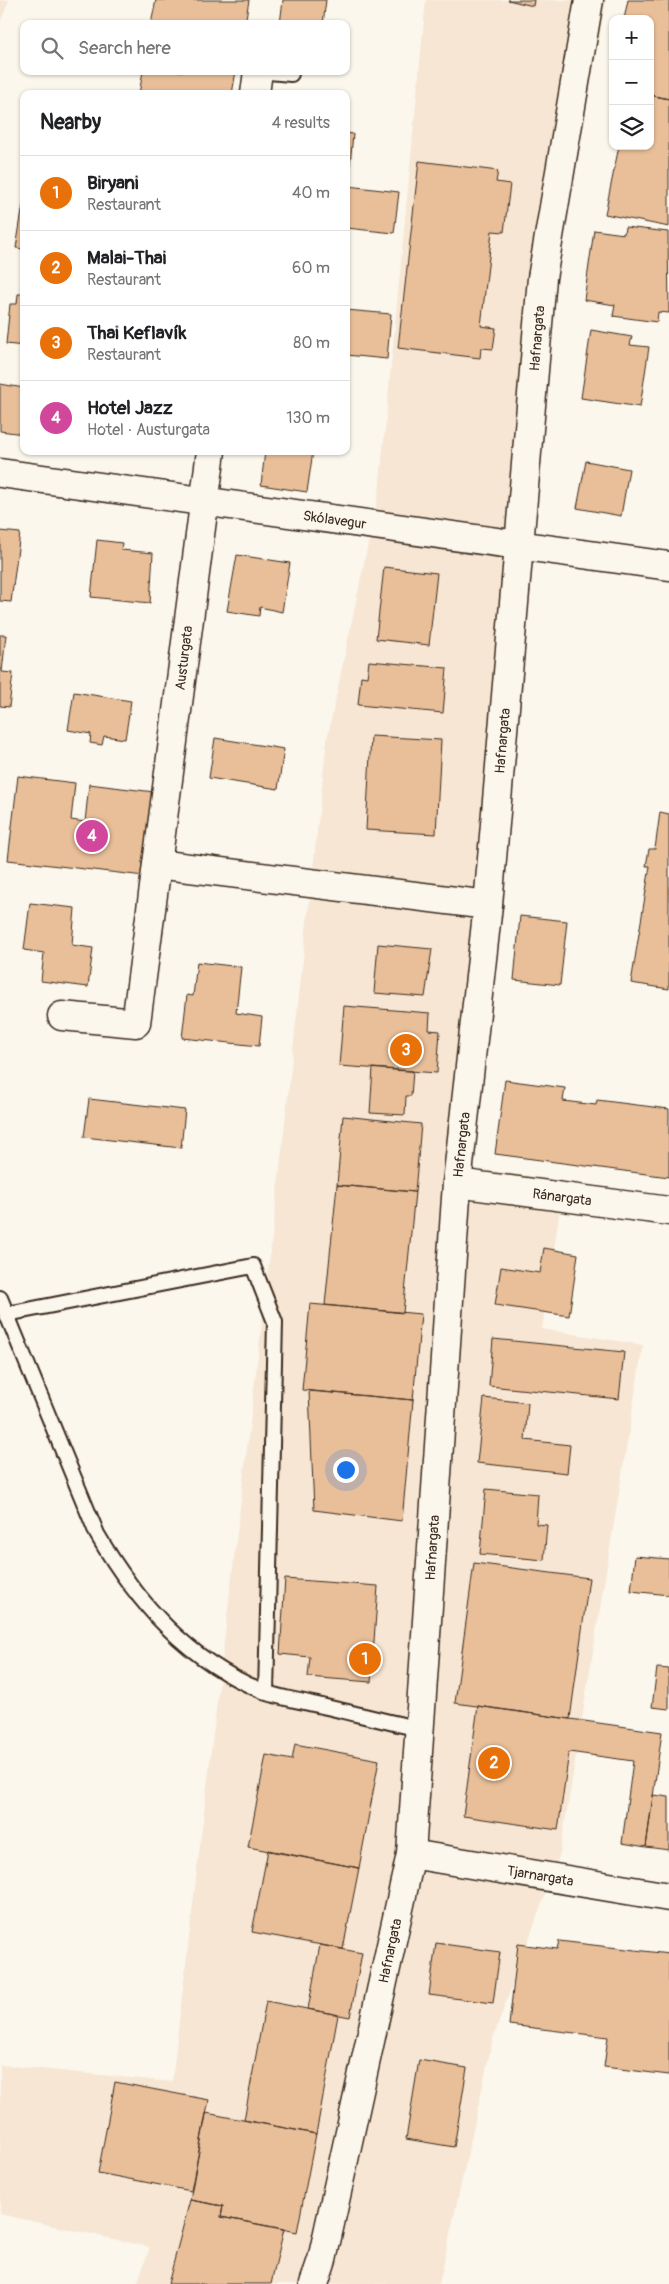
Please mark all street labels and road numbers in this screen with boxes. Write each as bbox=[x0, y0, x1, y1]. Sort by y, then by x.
street label: Hafnargata bbox=[526, 305, 548, 372]
street label: Skólavegur bbox=[302, 507, 368, 532]
street label: Austurgata bbox=[172, 625, 196, 691]
street label: Hafnargata bbox=[491, 707, 513, 774]
street label: Hafnargata bbox=[449, 1111, 473, 1178]
street label: Ránargata bbox=[532, 1185, 593, 1209]
street label: Hafnargata bbox=[421, 1514, 443, 1581]
street label: Tjarnargata bbox=[506, 1862, 575, 1889]
street label: Hafnargata bbox=[374, 1917, 405, 1985]

